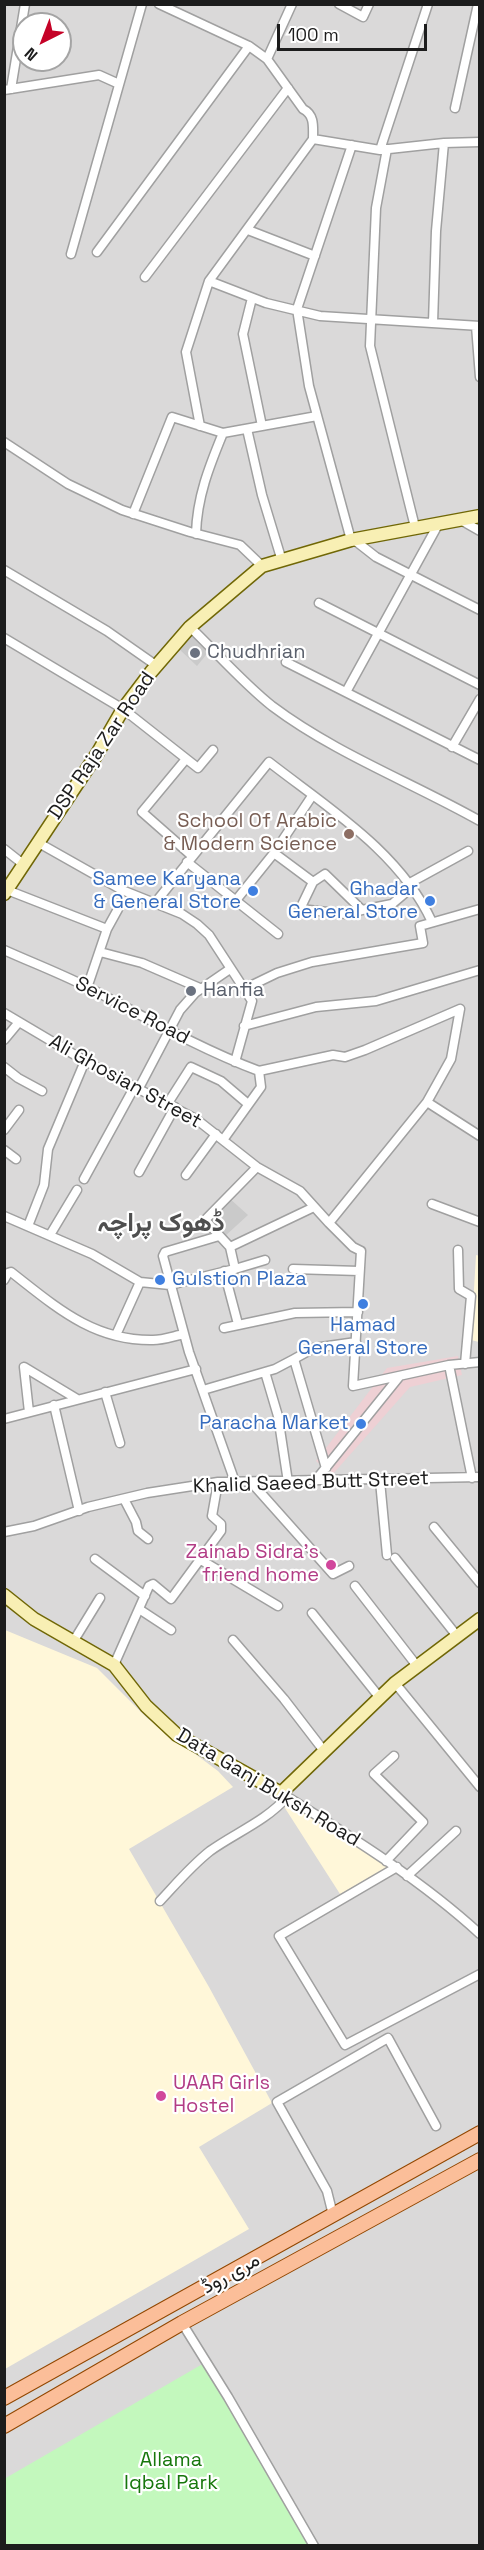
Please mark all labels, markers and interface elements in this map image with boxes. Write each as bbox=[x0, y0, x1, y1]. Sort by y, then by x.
north arrow bbox=[12, 12, 72, 72]
scale bar bbox=[280, 12, 430, 50]
text: 100 m bbox=[288, 23, 339, 46]
text: N bbox=[20, 43, 42, 66]
place label: Chudhrian bbox=[207, 641, 306, 665]
marker: Chudhrian bbox=[188, 646, 202, 660]
street label: DSP Raja Zar Road bbox=[44, 667, 160, 825]
place label: School Of Arabic & Modern Science bbox=[163, 810, 337, 857]
marker: School Of Arabic & Modern Science bbox=[342, 827, 356, 841]
place label: Samee Karyana & General Store bbox=[92, 868, 241, 915]
place label: Ghadar General Store bbox=[288, 878, 418, 925]
marker: Samee Karyana & General Store bbox=[246, 884, 260, 898]
marker: Ghadar General Store bbox=[423, 894, 437, 908]
street label: Service Road bbox=[71, 972, 193, 1050]
place label: Hanfia bbox=[203, 979, 264, 1003]
marker: Hanfia bbox=[184, 984, 198, 998]
street label: Ali Ghosian Street bbox=[44, 1030, 206, 1134]
district label: ڈھوک پراچہ bbox=[97, 1208, 225, 1240]
place label: Gulstion Plaza bbox=[172, 1268, 307, 1292]
marker: Gulstion Plaza bbox=[153, 1273, 167, 1287]
marker: Hamad General Store bbox=[356, 1297, 370, 1311]
place label: Hamad General Store bbox=[298, 1314, 428, 1361]
place label: Paracha Market bbox=[199, 1412, 349, 1436]
marker: Paracha Market bbox=[354, 1417, 368, 1431]
street label: Khalid Saeed Butt Street bbox=[192, 1467, 430, 1499]
place label: Zainab Sidra's friend home bbox=[186, 1541, 319, 1588]
marker: Zainab Sidra's friend home bbox=[324, 1558, 338, 1572]
street label: Data Ganj Buksh Road bbox=[172, 1724, 364, 1852]
place label: UAAR Girls Hostel bbox=[173, 2072, 270, 2119]
marker: UAAR Girls Hostel bbox=[154, 2089, 168, 2103]
street label: مری روڈ bbox=[198, 2248, 264, 2300]
park label: Allama Iqbal Park bbox=[124, 2449, 218, 2496]

